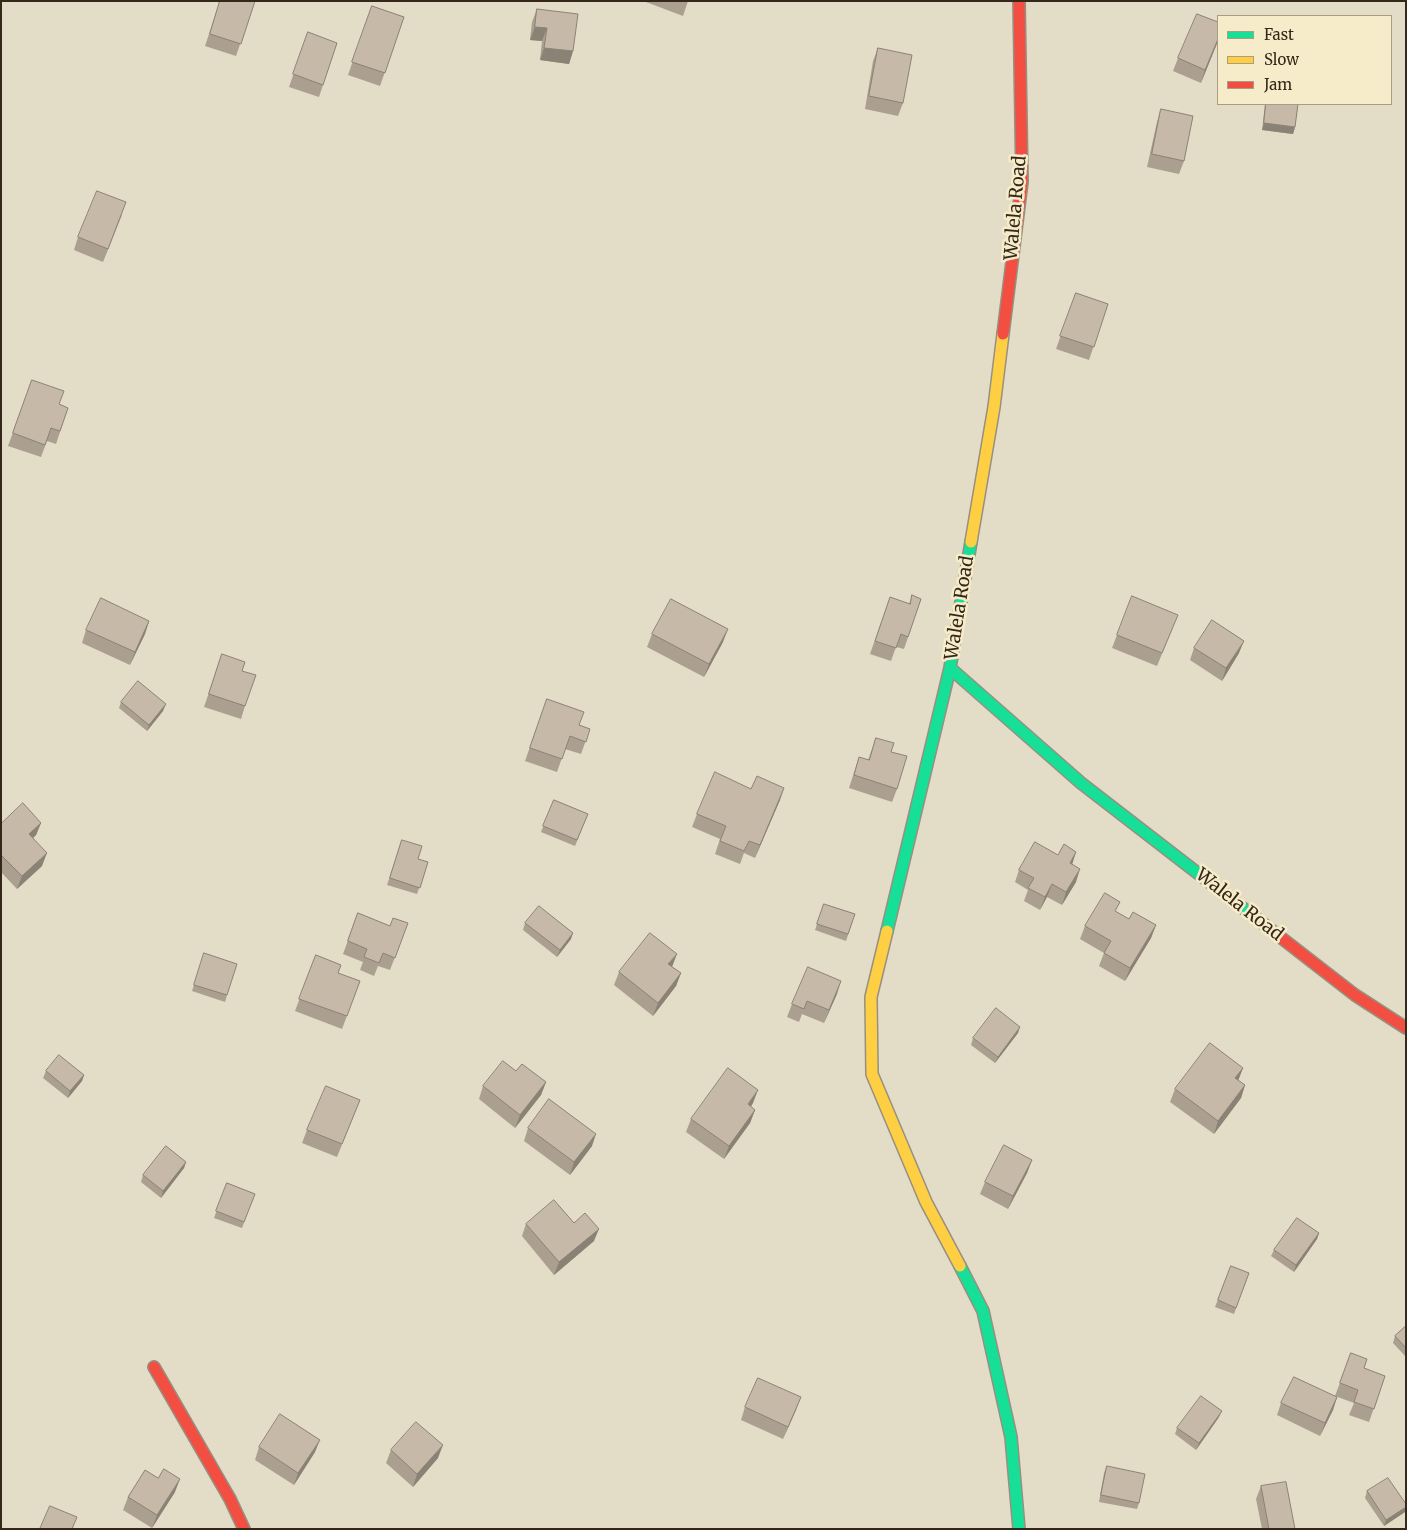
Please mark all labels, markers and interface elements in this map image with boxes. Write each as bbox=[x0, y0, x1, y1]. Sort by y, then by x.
legend bbox=[1217, 15, 1392, 105]
text: Fast bbox=[1264, 25, 1294, 44]
text: Slow bbox=[1264, 50, 1299, 69]
text: Jam bbox=[1264, 75, 1292, 94]
street label: Walela Road bbox=[1001, 155, 1031, 261]
street label: Walela Road bbox=[941, 554, 979, 662]
street label: Walela Road bbox=[1191, 864, 1287, 946]

